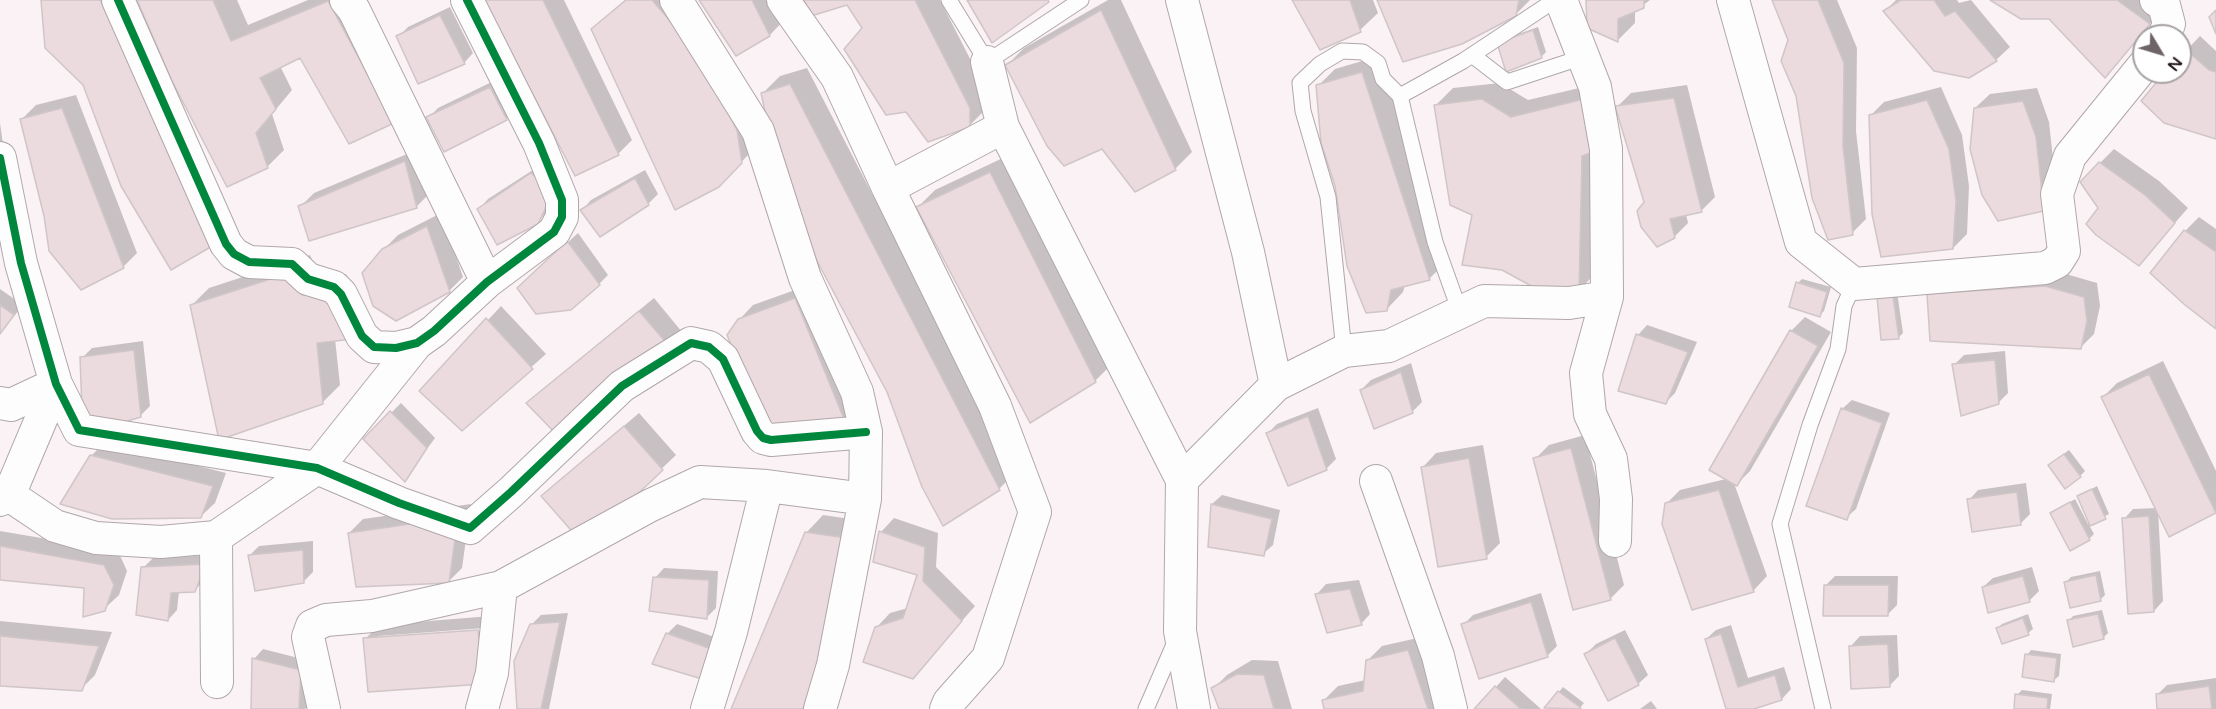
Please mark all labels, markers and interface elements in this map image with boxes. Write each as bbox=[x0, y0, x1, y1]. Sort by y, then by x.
north arrow bbox=[2132, 24, 2192, 84]
text: N bbox=[2163, 53, 2186, 75]

